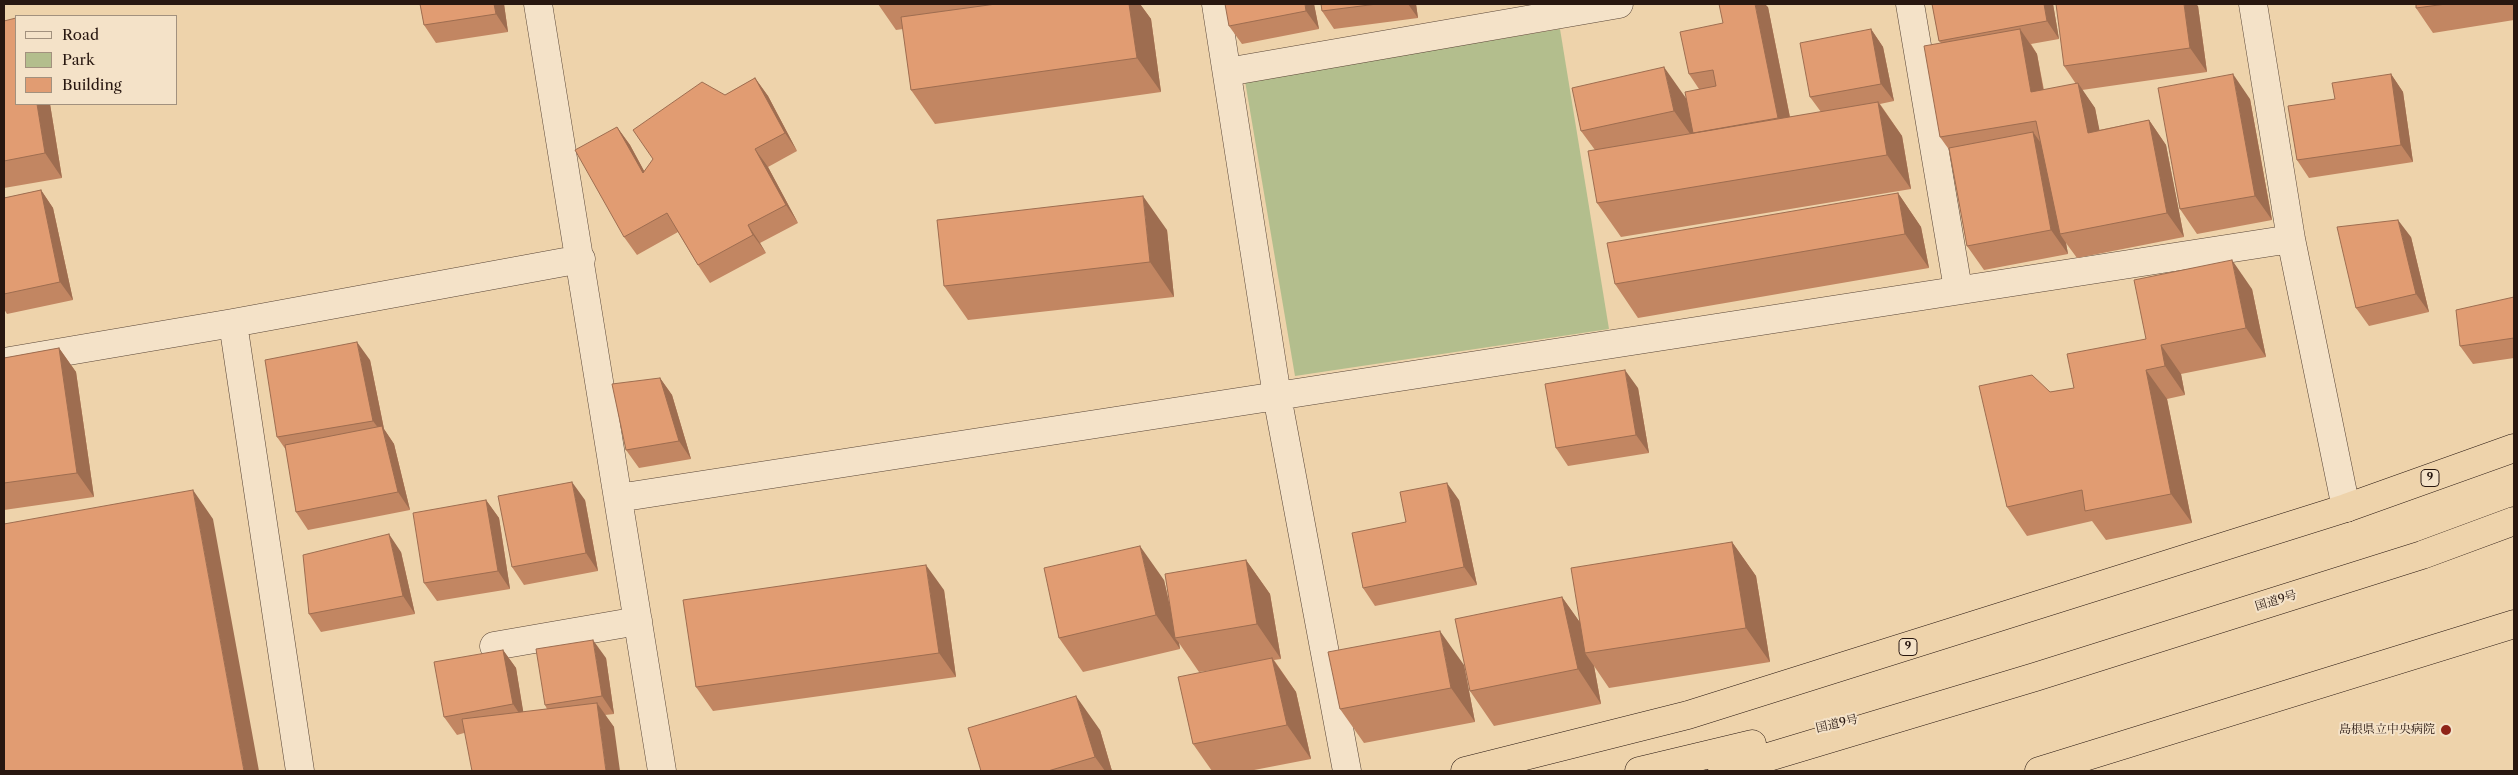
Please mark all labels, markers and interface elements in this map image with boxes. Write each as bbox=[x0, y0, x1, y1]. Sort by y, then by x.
legend bbox=[15, 15, 178, 105]
text: Road bbox=[62, 25, 99, 44]
text: Park bbox=[62, 50, 95, 69]
text: Building bbox=[62, 75, 122, 94]
road number: 9 bbox=[2421, 469, 2439, 486]
street label: 国道9号 bbox=[2253, 588, 2299, 614]
road number: 9 bbox=[1899, 638, 1917, 656]
street label: 国道9号 bbox=[1814, 712, 1860, 736]
place label: 島根県立中央病院 bbox=[2339, 723, 2435, 737]
marker: 島根県立中央病院 bbox=[2439, 723, 2453, 737]

